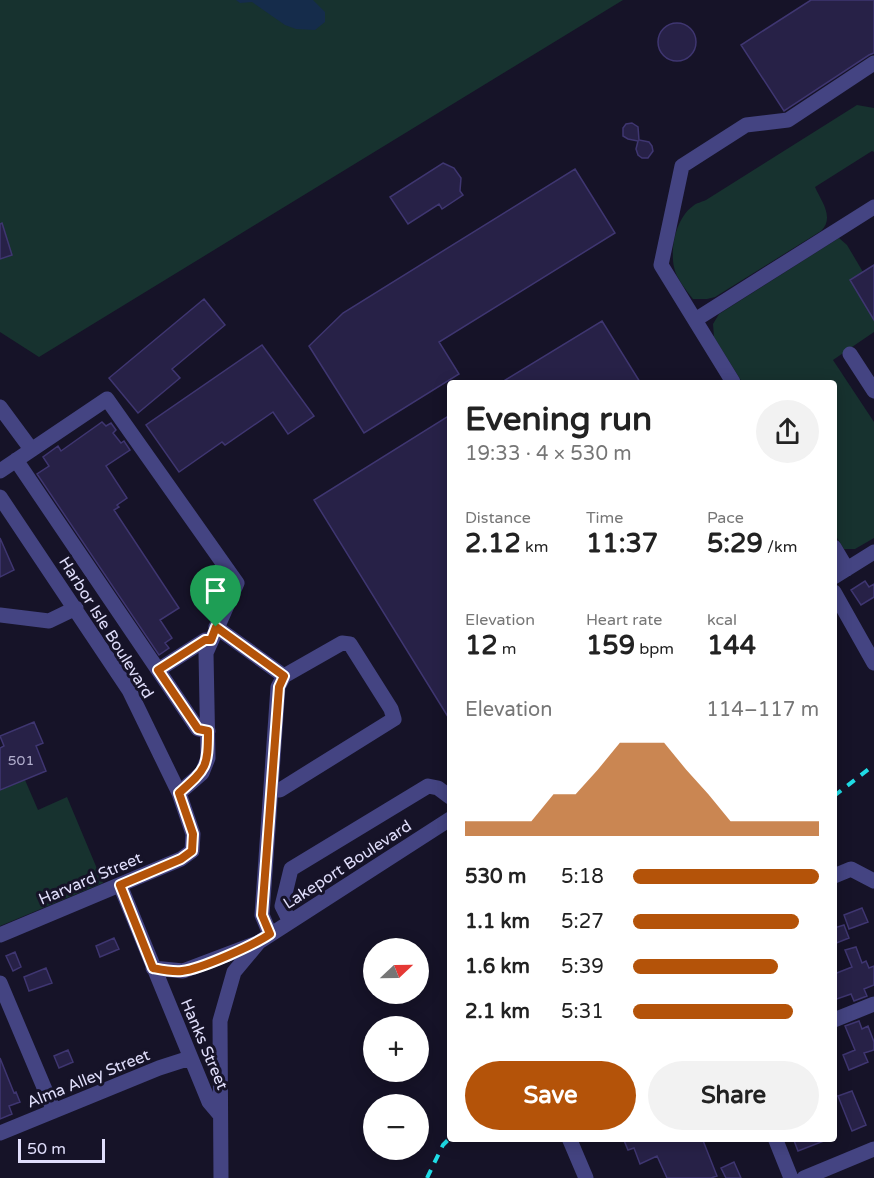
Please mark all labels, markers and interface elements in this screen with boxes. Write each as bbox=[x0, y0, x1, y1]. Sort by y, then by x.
text: Evening run bbox=[465, 400, 652, 439]
button: share bbox=[756, 400, 819, 463]
text: 19:33 · 4 × 530 m bbox=[465, 442, 632, 466]
text: Distance bbox=[465, 508, 531, 528]
text: Time bbox=[586, 508, 623, 528]
text: Pace bbox=[707, 508, 744, 528]
text: 2.12 bbox=[465, 528, 521, 559]
text: 11:37 bbox=[586, 528, 658, 559]
text: 5:29 bbox=[707, 528, 763, 559]
text: km bbox=[521, 537, 548, 557]
text: /km bbox=[763, 537, 797, 557]
street label: Harbor Isle Boulevard bbox=[54, 553, 158, 702]
pin bbox=[190, 565, 241, 627]
icon: arrive bbox=[199, 574, 232, 607]
text: Elevation bbox=[465, 610, 535, 630]
text: Heart rate bbox=[586, 610, 662, 630]
text: kcal bbox=[707, 610, 737, 630]
text: 12 bbox=[465, 630, 498, 661]
text: 159 bbox=[586, 630, 635, 661]
text: 144 bbox=[707, 630, 756, 661]
text: m bbox=[498, 639, 517, 659]
text: bpm bbox=[635, 639, 674, 659]
text: Elevation bbox=[465, 698, 552, 722]
text: 114–117 m bbox=[706, 698, 819, 722]
house number: 501 bbox=[8, 752, 34, 769]
street label: Lakeport Boulevard bbox=[280, 816, 415, 914]
street label: Harvard Street bbox=[36, 848, 145, 910]
text: 530 m bbox=[465, 865, 526, 889]
text: 5:18 bbox=[561, 865, 604, 889]
text: 1.1 km bbox=[465, 910, 530, 934]
text: 5:27 bbox=[561, 910, 604, 934]
north arrow bbox=[363, 938, 429, 1004]
map controls bbox=[363, 938, 429, 1160]
text: 1.6 km bbox=[465, 955, 530, 979]
text: 5:39 bbox=[561, 955, 604, 979]
street label: Hanks Street bbox=[176, 996, 232, 1093]
text: 2.1 km bbox=[465, 1000, 530, 1024]
text: 5:31 bbox=[561, 1000, 604, 1024]
button: + bbox=[363, 1016, 429, 1082]
street label: Alma Alley Street bbox=[24, 1045, 153, 1113]
button: Save bbox=[465, 1061, 636, 1130]
button: Share bbox=[648, 1061, 819, 1130]
button: − bbox=[363, 1094, 429, 1160]
scale bar bbox=[18, 1136, 105, 1164]
text: 50 m bbox=[27, 1139, 66, 1159]

